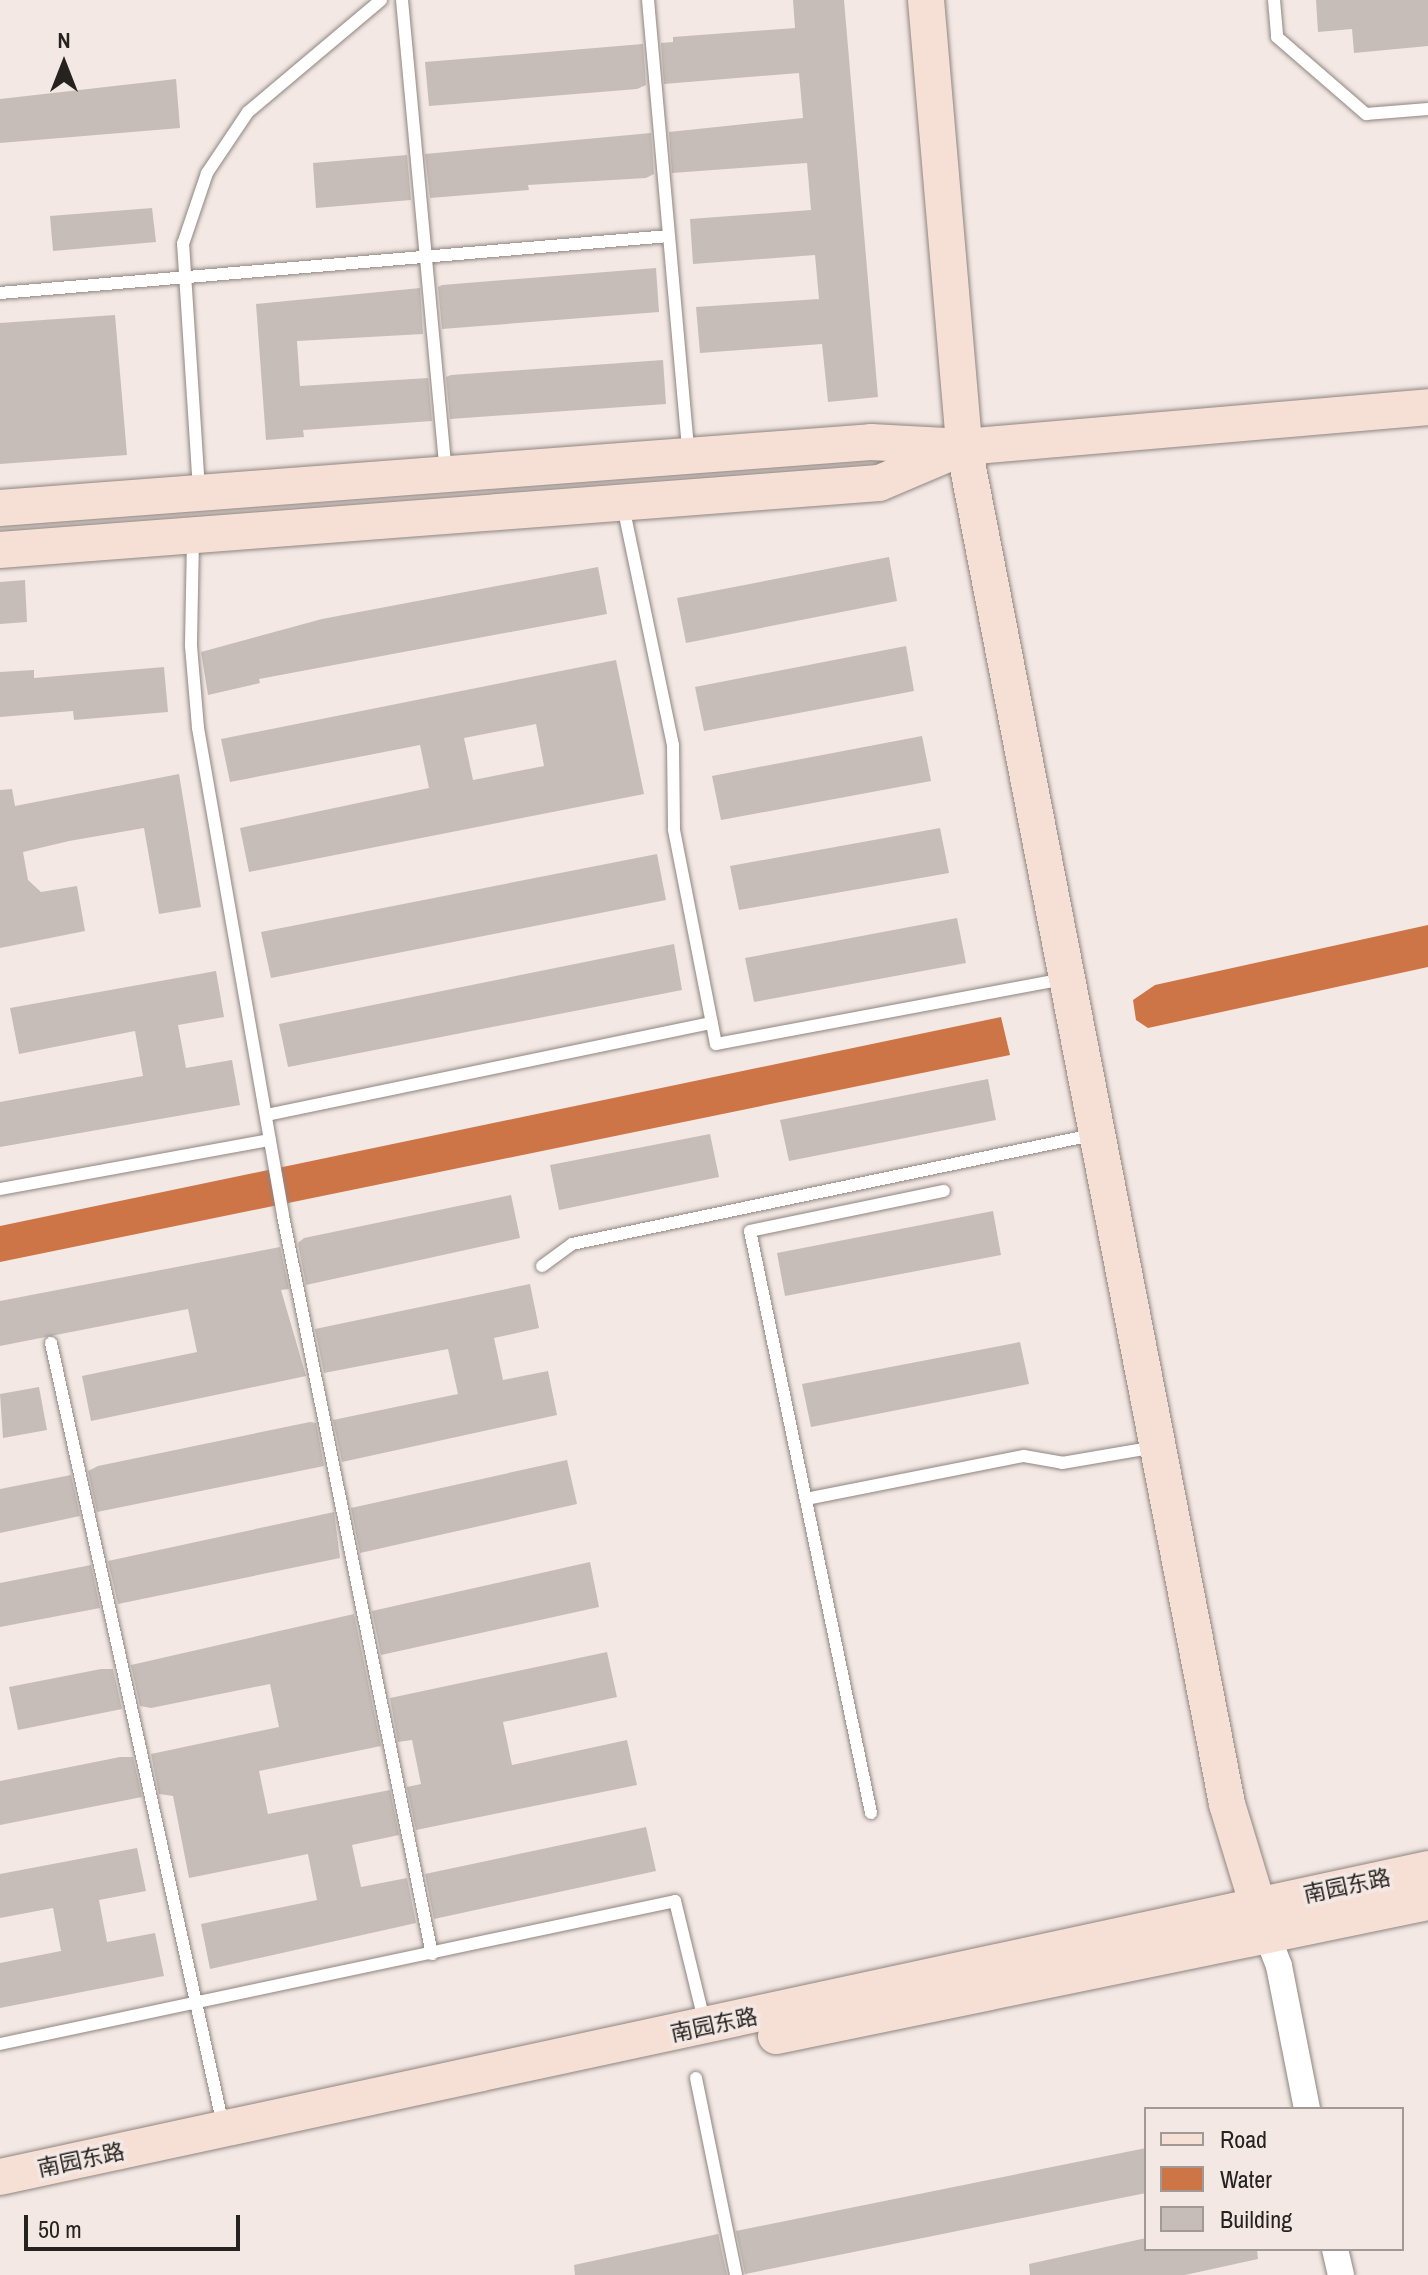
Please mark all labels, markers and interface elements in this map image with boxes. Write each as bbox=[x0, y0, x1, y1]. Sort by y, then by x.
north arrow bbox=[24, 24, 104, 104]
text: N bbox=[57, 25, 71, 55]
street label: 南园东路 bbox=[1301, 1864, 1393, 1908]
street label: 南园东路 bbox=[668, 2003, 760, 2047]
legend bbox=[1144, 2107, 1404, 2251]
text: Road bbox=[1220, 2123, 1267, 2155]
street label: 南园东路 bbox=[35, 2138, 127, 2182]
text: Water bbox=[1220, 2163, 1272, 2195]
scale bar bbox=[28, 2199, 244, 2249]
text: Building bbox=[1220, 2203, 1292, 2235]
text: 50 m bbox=[38, 2213, 82, 2245]

